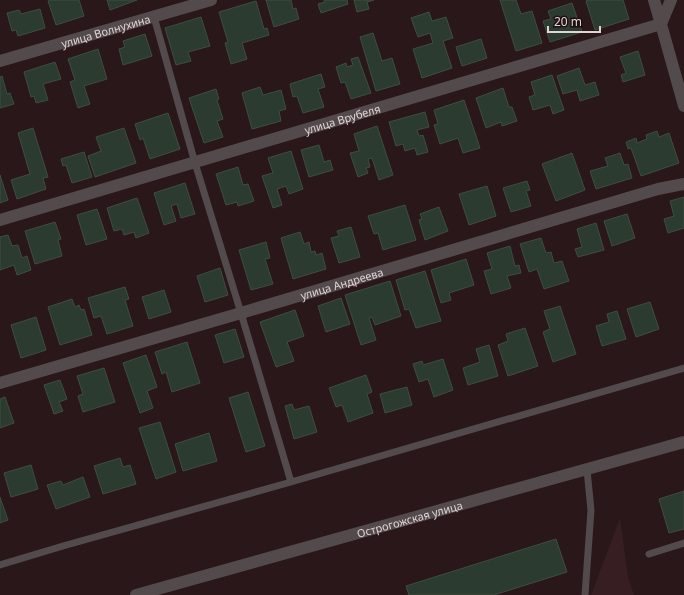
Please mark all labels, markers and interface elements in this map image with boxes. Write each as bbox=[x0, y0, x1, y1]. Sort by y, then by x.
scale bar bbox=[548, 8, 600, 34]
street label: улица Волнухина bbox=[59, 10, 152, 50]
text: 20 m bbox=[554, 13, 582, 30]
street label: улица Врубеля bbox=[302, 100, 382, 137]
street label: улица Андреева bbox=[298, 264, 385, 302]
street label: Острогожская улица bbox=[355, 497, 464, 541]

